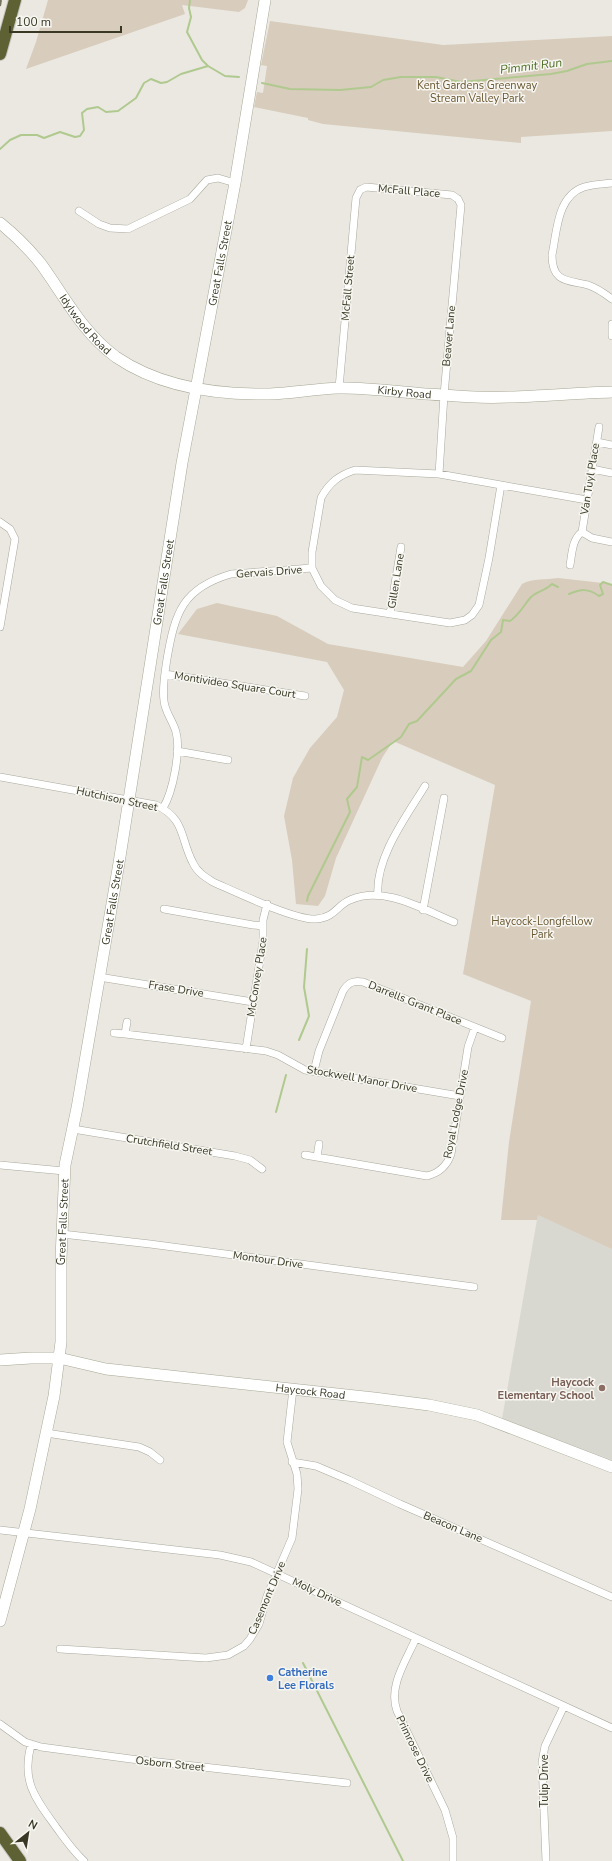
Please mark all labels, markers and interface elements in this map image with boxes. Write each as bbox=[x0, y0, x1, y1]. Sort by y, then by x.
scale bar bbox=[10, 8, 121, 34]
text: 100 m bbox=[16, 14, 51, 30]
water label: Pimmit Run bbox=[499, 54, 563, 78]
park label: Kent Gardens Greenway Stream Valley Park bbox=[417, 78, 537, 106]
street label: McFall Place bbox=[377, 181, 441, 201]
street label: Great Falls Street bbox=[204, 219, 235, 307]
street label: McFall Street bbox=[338, 255, 358, 321]
street label: Idylwood Road bbox=[56, 291, 115, 358]
street label: Beaver Lane bbox=[439, 305, 459, 367]
street label: Kirby Road bbox=[377, 382, 432, 402]
street label: Van Tuyl Place bbox=[577, 442, 603, 517]
street label: Great Falls Street bbox=[149, 538, 177, 626]
street label: Gillen Lane bbox=[384, 552, 408, 610]
street label: Gervais Drive bbox=[235, 562, 303, 582]
street label: Montivideo Square Court bbox=[173, 668, 297, 702]
street label: Hutchison Street bbox=[75, 783, 159, 815]
street label: Great Falls Street bbox=[98, 858, 127, 946]
park label: Haycock-Longfellow Park bbox=[491, 914, 593, 942]
street label: McConvey Place bbox=[243, 936, 271, 1018]
street label: Frase Drive bbox=[147, 977, 205, 1001]
street label: Darrells Grant Place bbox=[366, 977, 464, 1029]
street label: Stockwell Manor Drive bbox=[306, 1062, 419, 1096]
street label: Royal Lodge Drive bbox=[440, 1068, 472, 1160]
street label: Crutchfield Street bbox=[125, 1131, 213, 1159]
street label: Great Falls Street bbox=[54, 1178, 72, 1265]
street label: Montour Drive bbox=[232, 1248, 304, 1272]
place label: Haycock Elementary School bbox=[498, 1375, 595, 1403]
street label: Haycock Road bbox=[275, 1380, 346, 1402]
marker: Haycock Elementary School bbox=[597, 1383, 607, 1393]
street label: Beacon Lane bbox=[421, 1508, 485, 1546]
street label: Casemont Drive bbox=[245, 1559, 289, 1637]
street label: Moly Drive bbox=[290, 1574, 344, 1610]
place label: Catherine Lee Florals bbox=[278, 1665, 334, 1693]
marker: Catherine Lee Florals bbox=[265, 1673, 275, 1683]
street label: Primrose Drive bbox=[392, 1713, 438, 1785]
street label: Osborn Street bbox=[135, 1753, 205, 1775]
street label: Tulip Drive bbox=[537, 1754, 552, 1808]
north arrow bbox=[8, 1813, 48, 1853]
text: N bbox=[25, 1816, 40, 1833]

